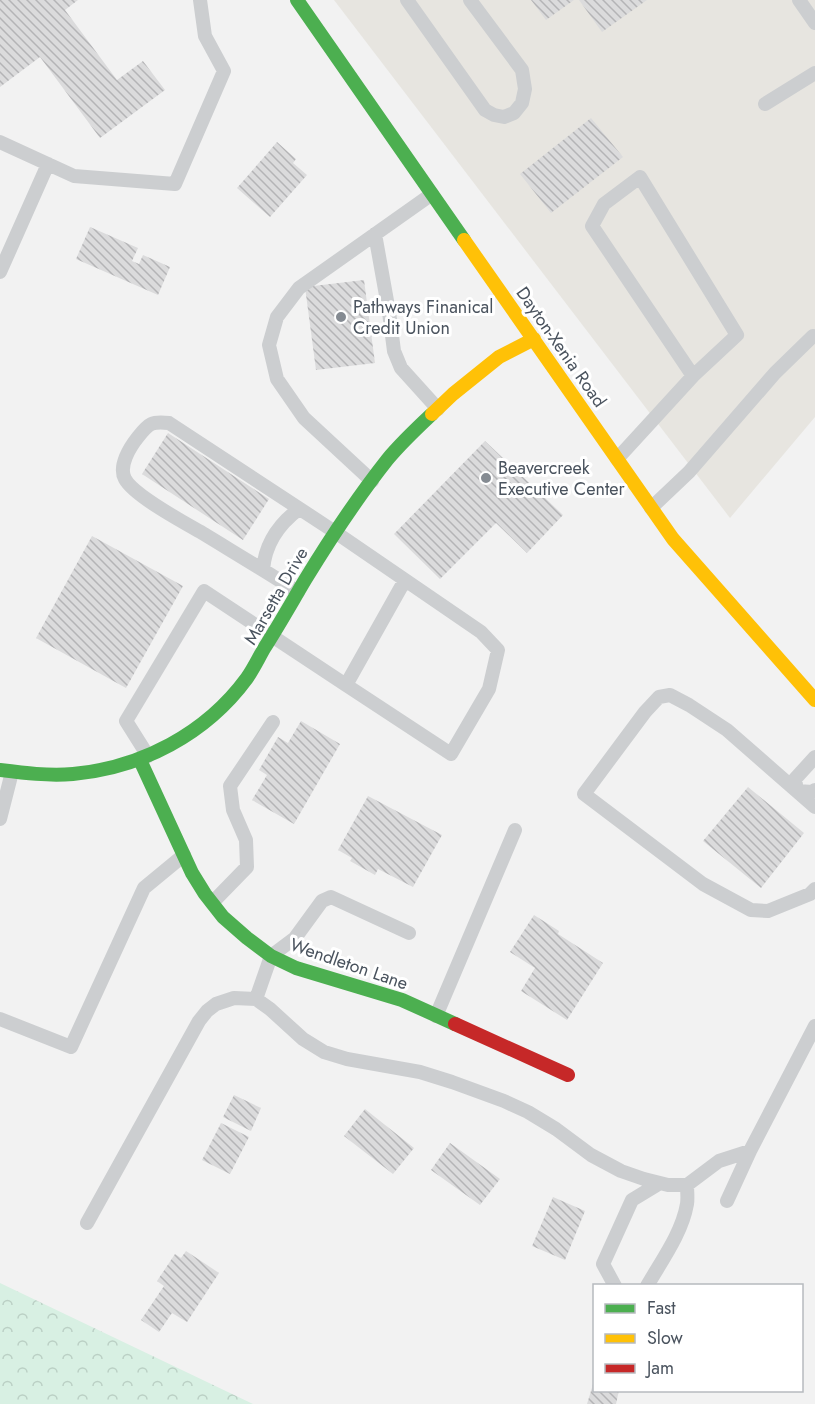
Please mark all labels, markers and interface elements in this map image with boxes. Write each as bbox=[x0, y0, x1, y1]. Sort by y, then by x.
street label: Dayton-Xenia Road bbox=[510, 281, 612, 413]
place label: Pathways Finanical Credit Union bbox=[353, 294, 493, 341]
marker: Pathways Finanical Credit Union bbox=[334, 310, 348, 324]
place label: Beavercreek Executive Center bbox=[498, 455, 625, 502]
marker: Beavercreek Executive Center bbox=[479, 471, 493, 485]
street label: Marsetta Drive bbox=[238, 542, 314, 650]
street label: Wendleton Lane bbox=[287, 932, 411, 996]
legend bbox=[593, 1284, 803, 1392]
text: Fast bbox=[647, 1295, 676, 1321]
text: Slow bbox=[647, 1325, 684, 1351]
text: Jam bbox=[645, 1355, 674, 1381]

